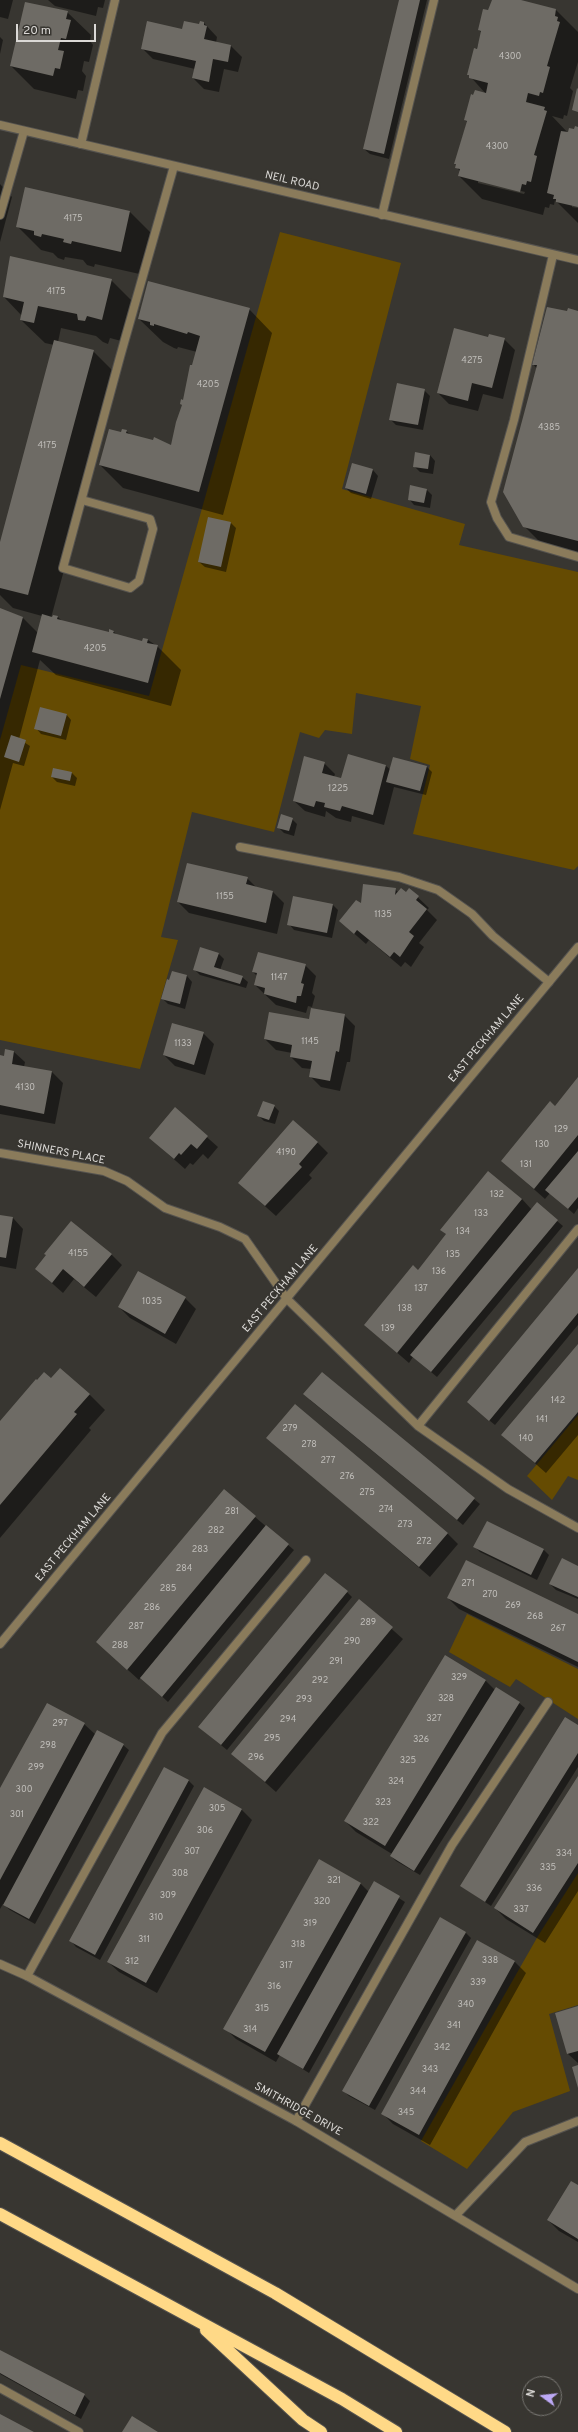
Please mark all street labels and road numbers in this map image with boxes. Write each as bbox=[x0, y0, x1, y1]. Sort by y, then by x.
street label: NEIL ROAD bbox=[263, 169, 321, 195]
street label: EAST PECKHAM LANE bbox=[446, 992, 528, 1086]
street label: SHINNERS PLACE bbox=[16, 1138, 106, 1168]
street label: EAST PECKHAM LANE bbox=[240, 1242, 322, 1336]
street label: EAST PECKHAM LANE bbox=[33, 1491, 115, 1585]
street label: SMITHRIDGE DRIVE bbox=[252, 2080, 344, 2140]

